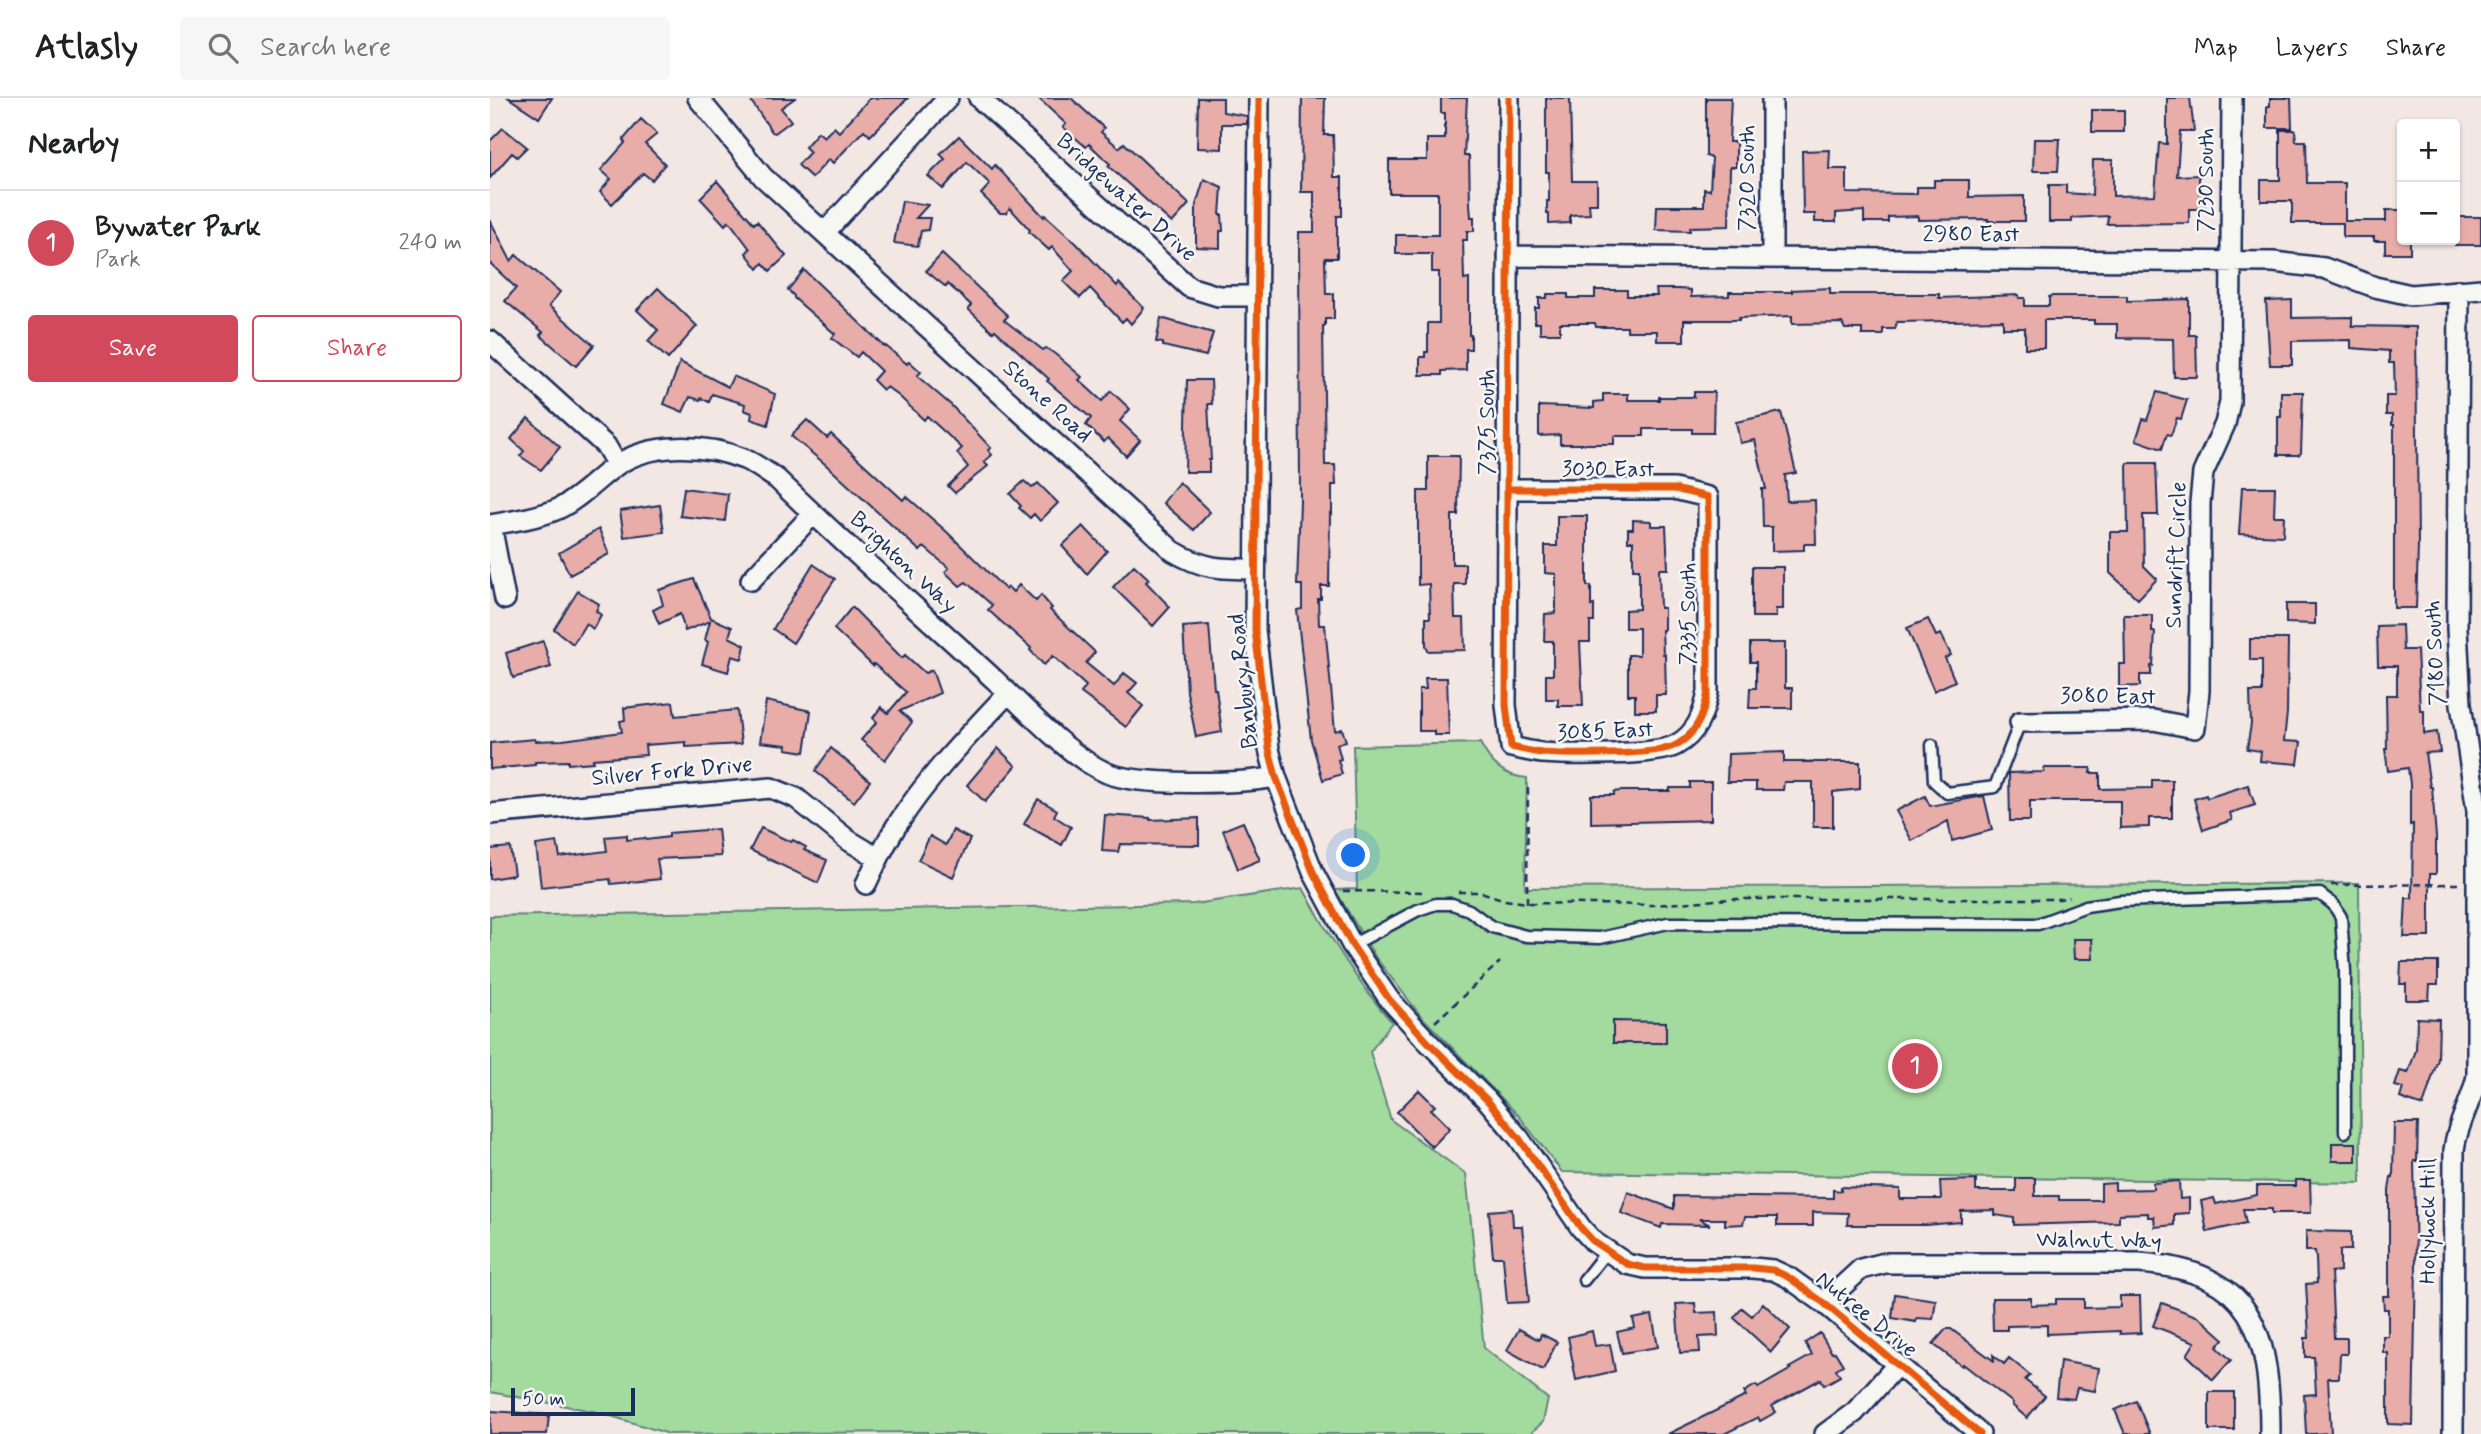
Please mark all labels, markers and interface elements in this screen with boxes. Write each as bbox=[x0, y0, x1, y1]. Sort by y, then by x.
search box bbox=[180, 17, 670, 80]
text: Atlasly bbox=[35, 26, 138, 70]
icon: search bbox=[204, 29, 242, 67]
text: Search here bbox=[260, 31, 391, 65]
text: Map bbox=[2194, 33, 2238, 64]
text: Layers bbox=[2276, 33, 2348, 64]
text: Share bbox=[2386, 33, 2446, 64]
map controls bbox=[2397, 119, 2460, 245]
button: + bbox=[2397, 119, 2460, 182]
text: Nearby bbox=[28, 124, 119, 163]
street label: 7320 South bbox=[1733, 125, 1763, 231]
street label: Bridgewater Drive bbox=[1049, 127, 1203, 269]
street label: 7230 South bbox=[2192, 128, 2222, 232]
button: − bbox=[2397, 182, 2460, 245]
text: Bywater Park bbox=[95, 211, 261, 245]
street label: 2980 East bbox=[1922, 220, 2020, 250]
text: 1 bbox=[46, 228, 56, 258]
text: 240 m bbox=[398, 228, 462, 258]
text: Park bbox=[95, 245, 141, 275]
button: Save bbox=[28, 315, 238, 382]
button: Share bbox=[252, 315, 462, 382]
street label: Stone Road bbox=[996, 354, 1098, 450]
street label: 7375 South bbox=[1473, 369, 1503, 475]
street label: 3030 East bbox=[1562, 455, 1654, 485]
street label: Sundrift Circle bbox=[2159, 481, 2195, 629]
street label: Brighton Way bbox=[841, 505, 963, 622]
street label: 7335 South bbox=[1674, 562, 1704, 666]
street label: 7180 South bbox=[2418, 600, 2454, 706]
street label: Banbury Road bbox=[1222, 612, 1266, 750]
street label: 3080 East bbox=[2060, 681, 2156, 713]
street label: 3085 East bbox=[1556, 715, 1654, 749]
street label: Silver Fork Drive bbox=[590, 750, 754, 794]
your location bbox=[1336, 838, 1370, 872]
pin: 1 bbox=[1892, 1040, 1938, 1092]
street label: Hollyhock Hill bbox=[2414, 1158, 2444, 1284]
street label: Walnut Way bbox=[2036, 1225, 2162, 1257]
street label: Nutree Drive bbox=[1809, 1265, 1923, 1365]
scale bar bbox=[511, 1385, 635, 1417]
text: 50 m bbox=[522, 1387, 565, 1412]

